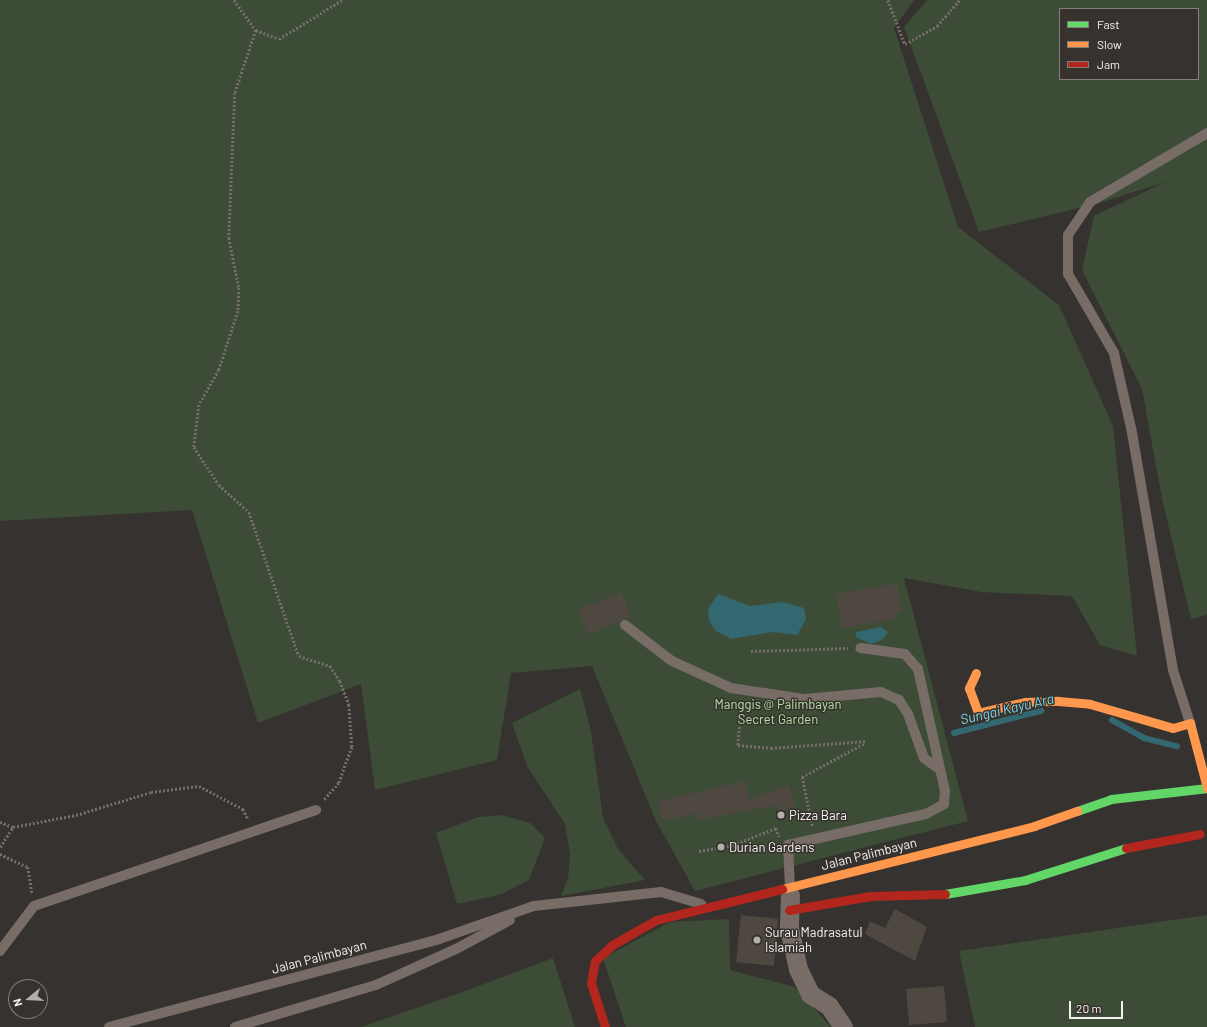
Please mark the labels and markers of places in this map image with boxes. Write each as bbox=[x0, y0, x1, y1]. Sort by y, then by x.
place label: Pizza Bara bbox=[789, 807, 847, 823]
marker: Pizza Bara bbox=[776, 810, 786, 820]
place label: Durian Gardens bbox=[729, 839, 815, 855]
marker: Durian Gardens bbox=[716, 842, 726, 852]
place label: Surau Madrasatul Islamiah bbox=[765, 925, 862, 956]
marker: Surau Madrasatul Islamiah bbox=[752, 935, 762, 945]

